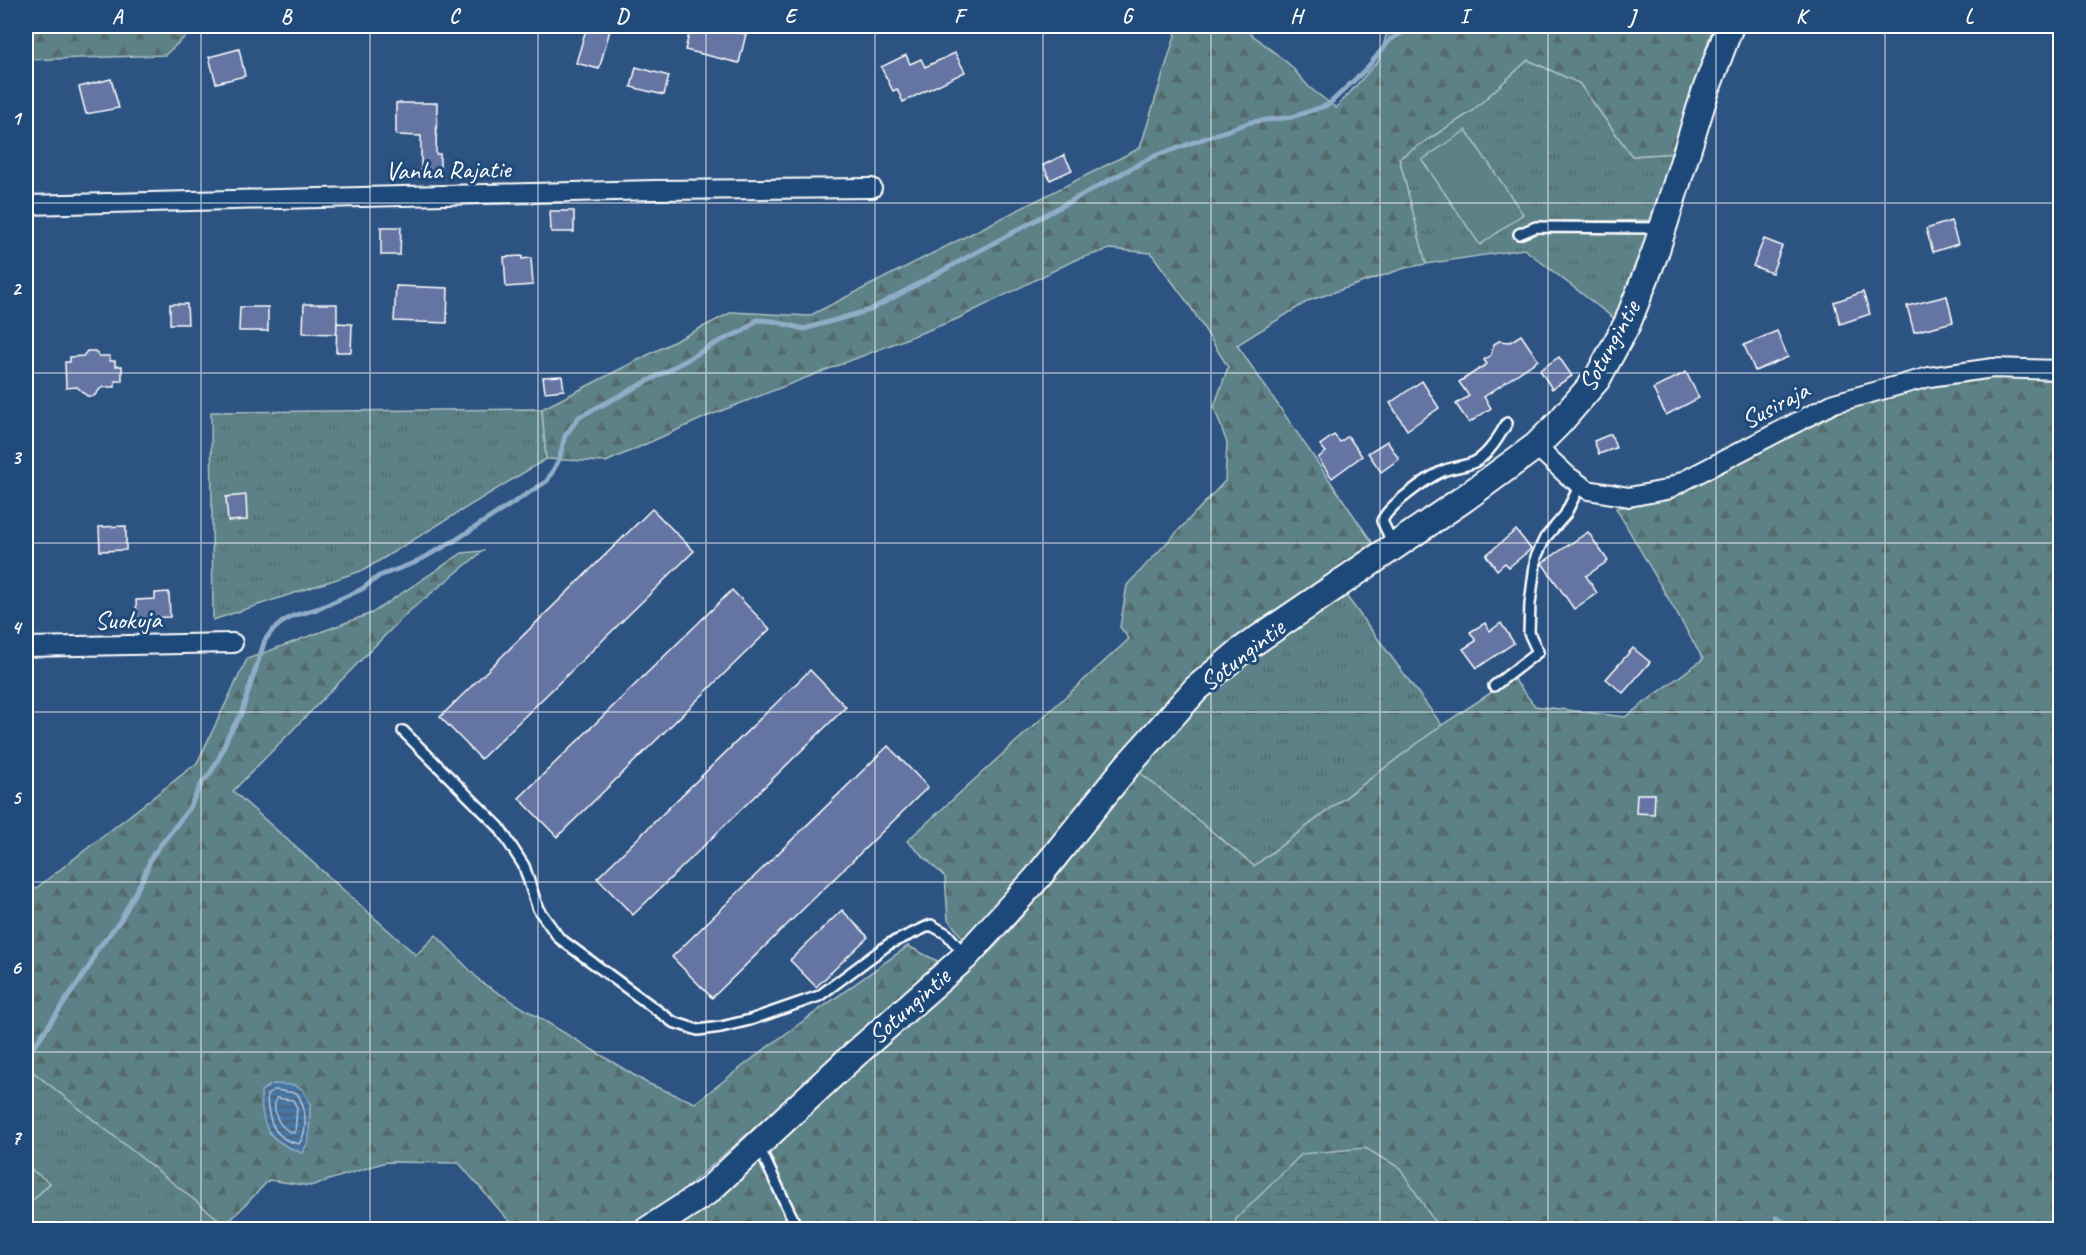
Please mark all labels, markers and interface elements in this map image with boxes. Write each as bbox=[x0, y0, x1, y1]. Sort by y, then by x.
text: A bbox=[112, 4, 124, 29]
text: B bbox=[281, 4, 293, 29]
text: C bbox=[449, 4, 461, 29]
text: D bbox=[616, 4, 630, 29]
text: E bbox=[785, 4, 799, 29]
text: F bbox=[954, 4, 968, 29]
text: G bbox=[1122, 4, 1135, 29]
text: H bbox=[1290, 4, 1305, 29]
text: I bbox=[1460, 4, 1473, 29]
text: J bbox=[1627, 4, 1639, 29]
text: K bbox=[1796, 4, 1810, 29]
text: L bbox=[1965, 4, 1975, 29]
text: 1 bbox=[12, 106, 23, 131]
street label: Vanha Rajatie bbox=[385, 152, 512, 188]
text: 2 bbox=[12, 276, 23, 301]
street label: Sotungintie bbox=[1571, 293, 1648, 397]
street label: Susiraja bbox=[1735, 373, 1816, 437]
text: 3 bbox=[12, 445, 23, 470]
street label: Suokuja bbox=[94, 603, 163, 637]
street label: Sotungintie bbox=[1193, 611, 1292, 699]
text: 4 bbox=[12, 615, 24, 640]
text: 5 bbox=[12, 785, 23, 810]
text: 6 bbox=[11, 955, 22, 980]
street label: Sotungintie bbox=[861, 960, 958, 1051]
text: 7 bbox=[12, 1125, 23, 1150]

